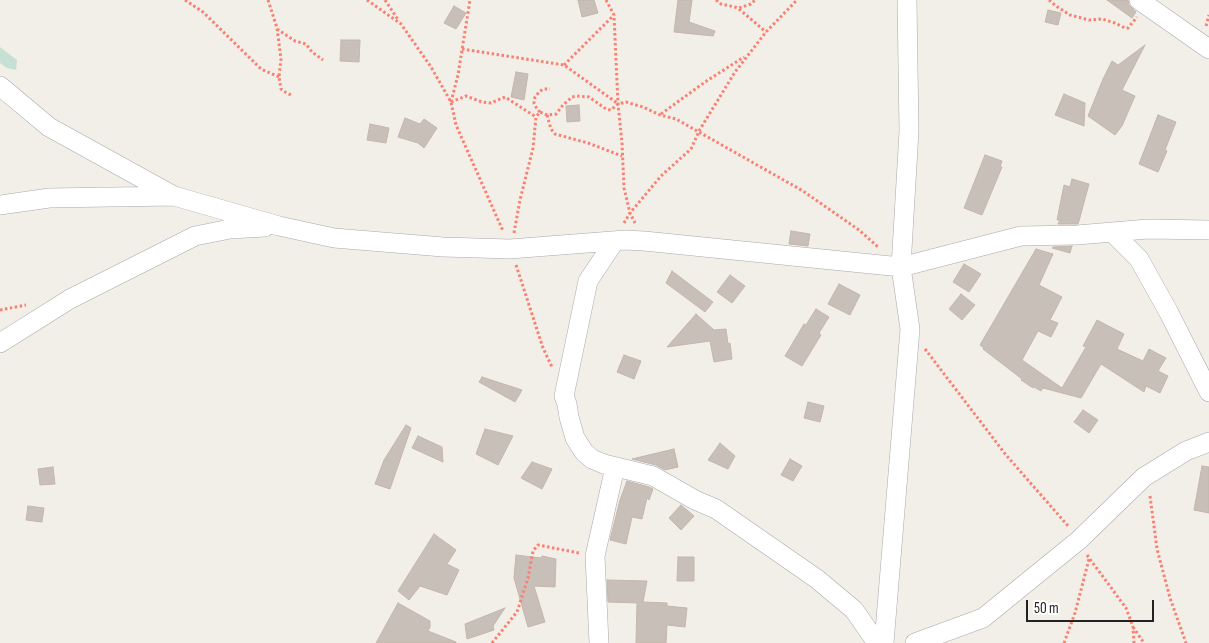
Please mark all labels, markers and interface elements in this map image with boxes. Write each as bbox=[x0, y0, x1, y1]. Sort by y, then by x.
scale bar bbox=[1029, 590, 1156, 622]
text: 50 m bbox=[1034, 599, 1059, 618]

